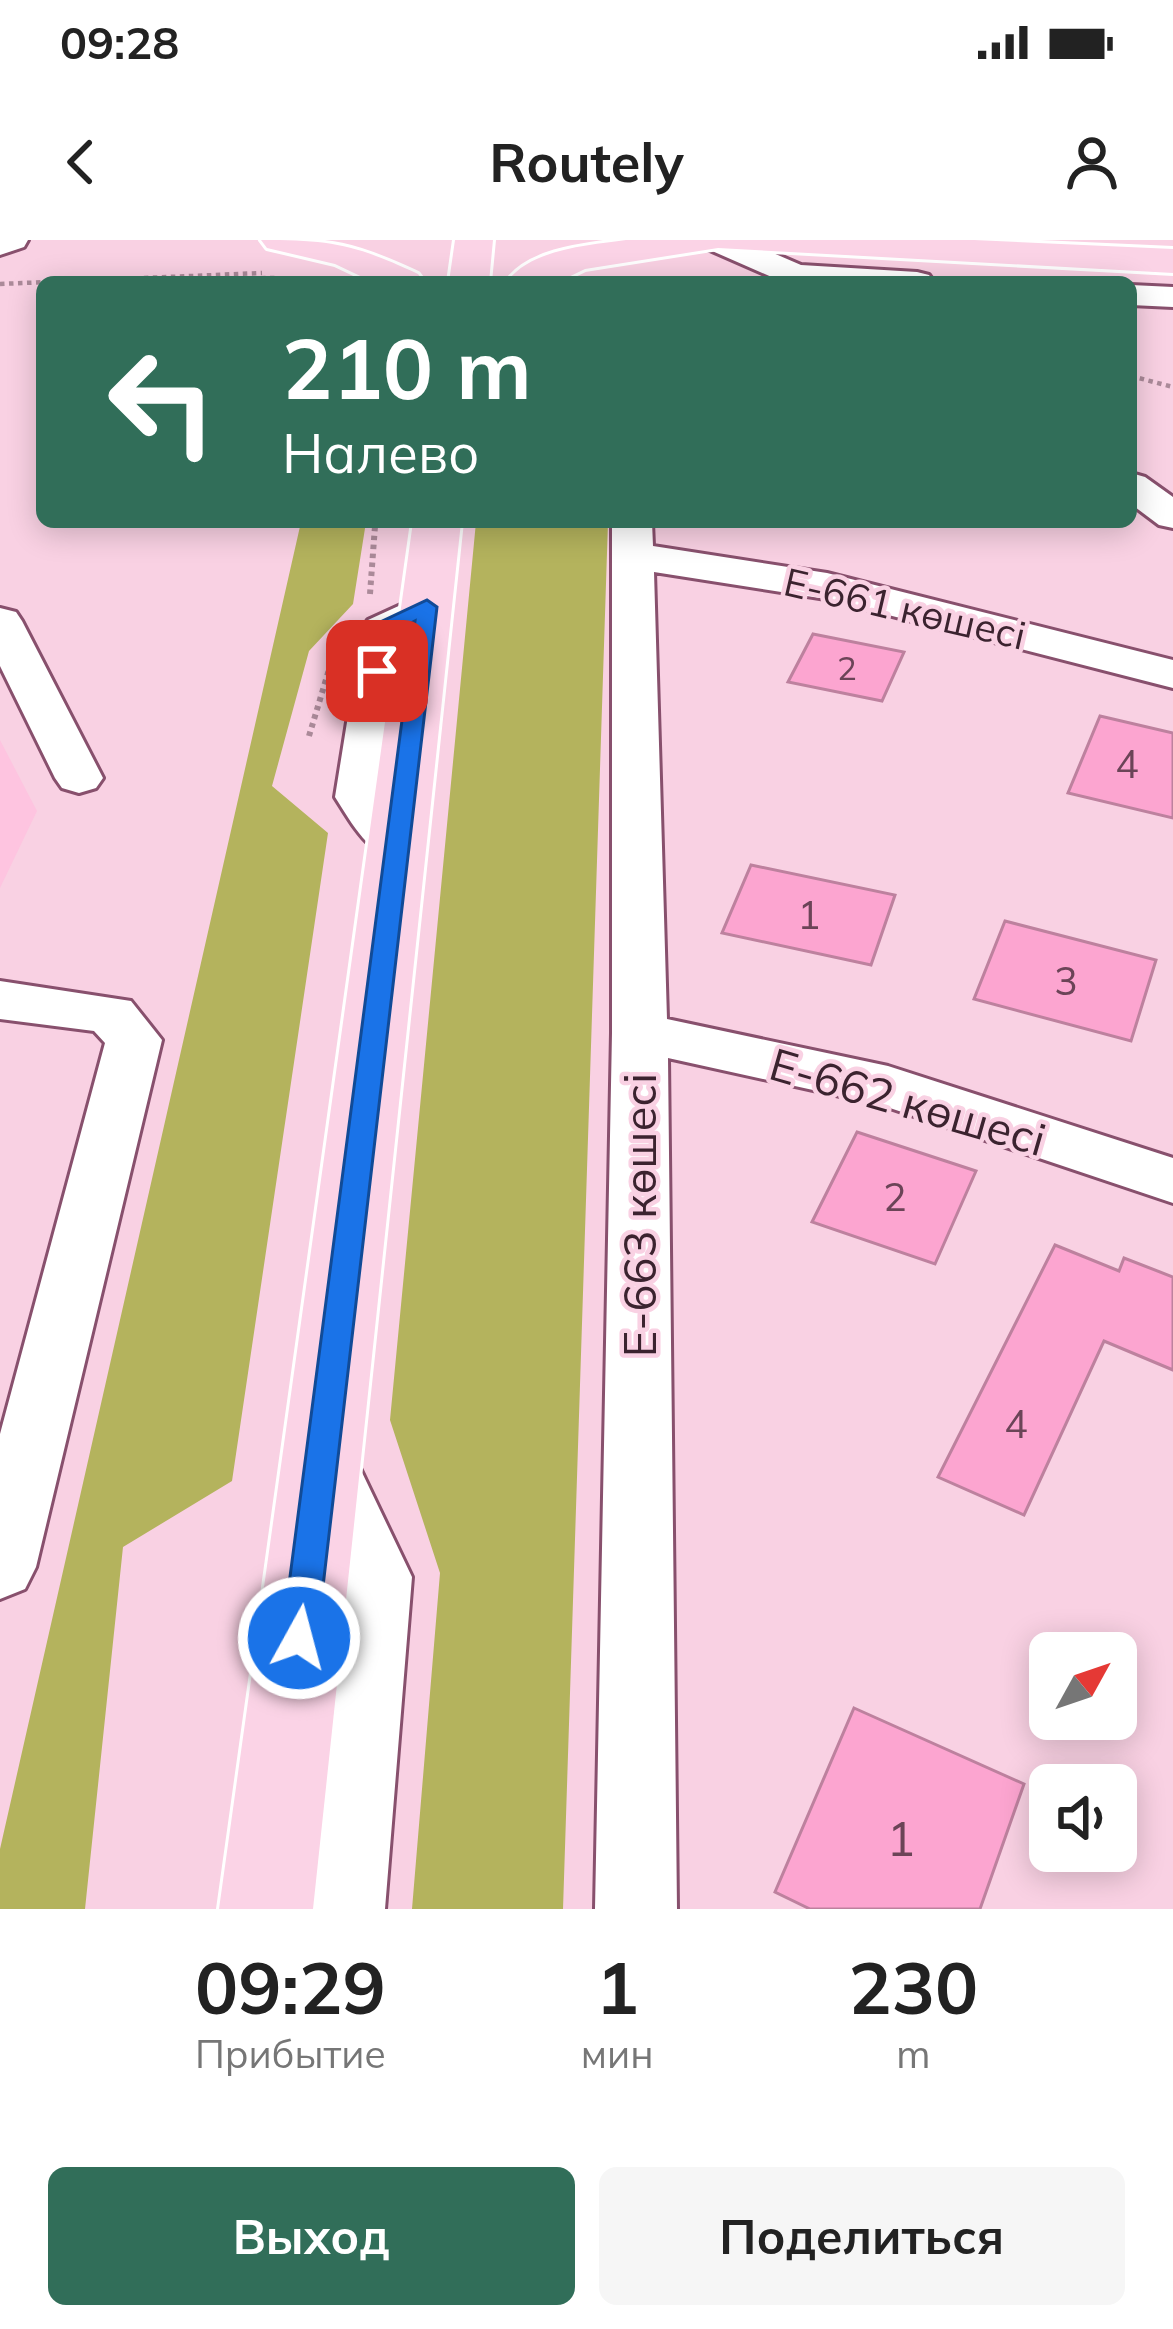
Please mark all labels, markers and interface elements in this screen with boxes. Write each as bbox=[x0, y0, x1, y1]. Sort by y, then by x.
text: 09:28 bbox=[60, 14, 179, 70]
text: Routely bbox=[489, 128, 684, 196]
icon: back bbox=[48, 129, 114, 195]
icon: person bbox=[1059, 129, 1125, 195]
text: 210 m bbox=[282, 315, 532, 420]
icon: left bbox=[84, 324, 240, 480]
text: Налево bbox=[282, 419, 479, 487]
street label: Е-661 көшесі bbox=[779, 556, 1031, 660]
pin bbox=[326, 620, 428, 722]
icon: arrive bbox=[344, 638, 410, 704]
house number: 2 bbox=[837, 647, 857, 688]
house number: 4 bbox=[1115, 739, 1139, 788]
house number: 1 bbox=[797, 890, 821, 939]
house number: 3 bbox=[1054, 956, 1078, 1005]
street label: Е-662 көшесі bbox=[764, 1035, 1052, 1167]
street label: Е-663 көшесі bbox=[611, 1073, 667, 1357]
house number: 2 bbox=[883, 1172, 907, 1221]
house number: 4 bbox=[1004, 1399, 1028, 1448]
position arrow bbox=[236, 1575, 362, 1701]
north arrow bbox=[1029, 1632, 1137, 1740]
map controls bbox=[1029, 1632, 1137, 1872]
button: sound bbox=[1029, 1764, 1137, 1872]
house number: 1 bbox=[887, 1808, 915, 1868]
text: 09:29 bbox=[195, 1942, 386, 2032]
text: 1 bbox=[596, 1942, 639, 2032]
text: 230 bbox=[849, 1942, 978, 2032]
text: Прибытие bbox=[195, 2029, 386, 2078]
text: мин bbox=[581, 2029, 654, 2078]
text: m bbox=[896, 2029, 930, 2078]
button: Выход bbox=[48, 2167, 575, 2305]
button: Поделиться bbox=[599, 2167, 1125, 2305]

